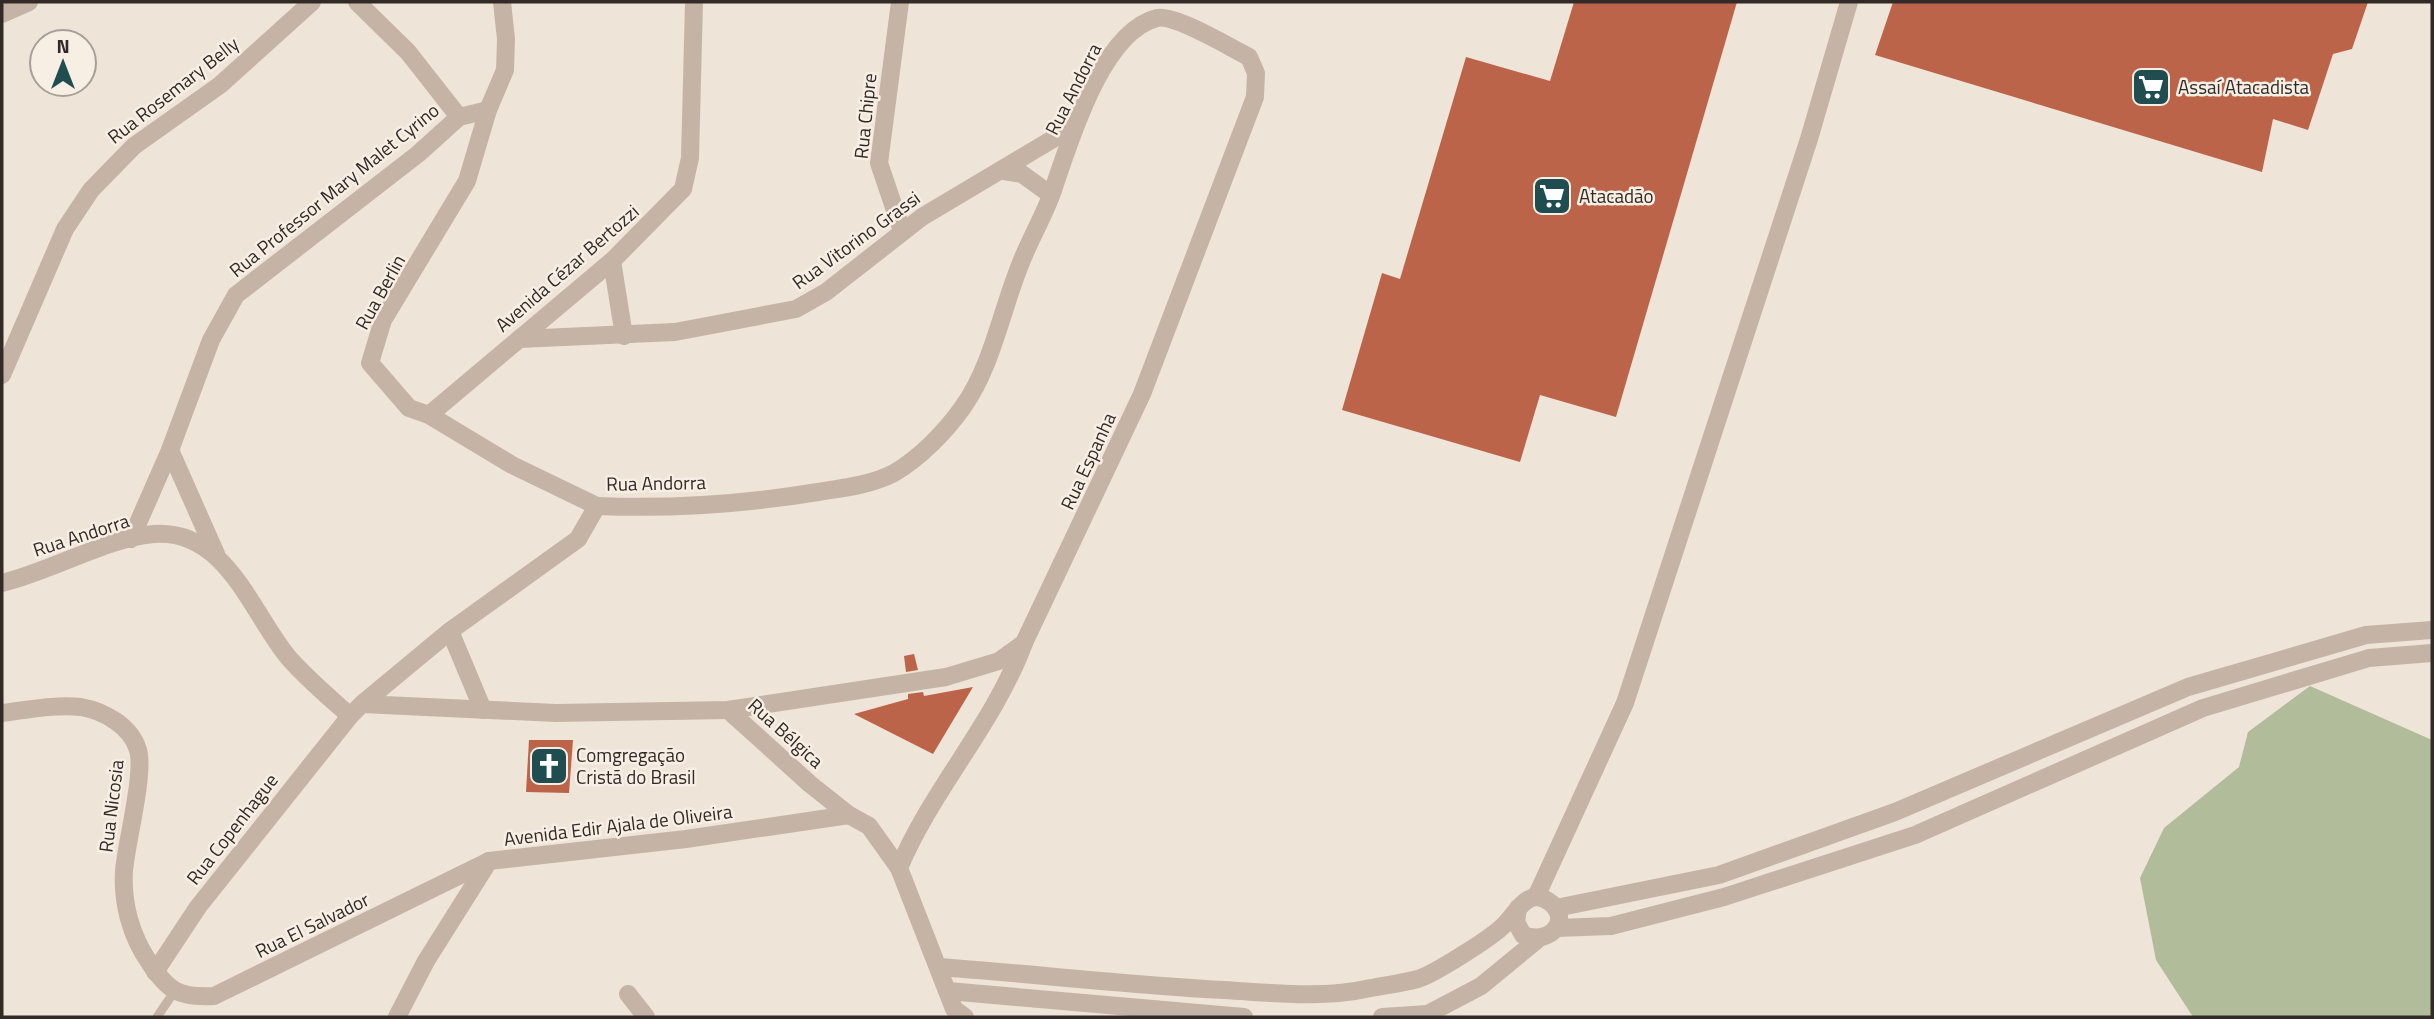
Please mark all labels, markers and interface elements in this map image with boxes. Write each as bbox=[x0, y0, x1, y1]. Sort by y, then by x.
north arrow bbox=[28, 28, 98, 98]
street label: Rua Rosemary Belly bbox=[101, 29, 245, 150]
text: N bbox=[56, 31, 70, 60]
street label: Rua Andorra bbox=[1037, 37, 1108, 140]
supermarket icon: Assaí Atacadista bbox=[2130, 66, 2172, 108]
street label: Rua Chipre bbox=[846, 72, 883, 160]
place label: Assaí Atacadista bbox=[2178, 72, 2310, 101]
street label: Rua Professor Mary Malet Cyrino bbox=[222, 96, 445, 284]
supermarket icon: Atacadão bbox=[1531, 175, 1573, 217]
place label: Atacadão bbox=[1579, 181, 1654, 210]
street label: Rua Vitorino Grassi bbox=[786, 183, 926, 296]
street label: Avenida Cézar Bertozzi bbox=[488, 197, 645, 338]
street label: Rua Berlin bbox=[347, 249, 412, 335]
street label: Rua Espanha bbox=[1052, 407, 1123, 514]
street label: Rua Andorra bbox=[606, 467, 707, 498]
street label: Rua Andorra bbox=[29, 505, 133, 564]
street label: Rua Bélgica bbox=[742, 691, 831, 775]
place label: Comgregação Cristã do Brasil bbox=[576, 740, 696, 791]
church icon: Comgregação Cristã do Brasil bbox=[528, 745, 570, 787]
street label: Rua Nicosia bbox=[90, 757, 131, 854]
street label: Rua Copenhague bbox=[179, 767, 284, 891]
street label: Avenida Edir Ajala de Oliveira bbox=[502, 796, 734, 853]
street label: Rua El Salvador bbox=[250, 884, 374, 965]

